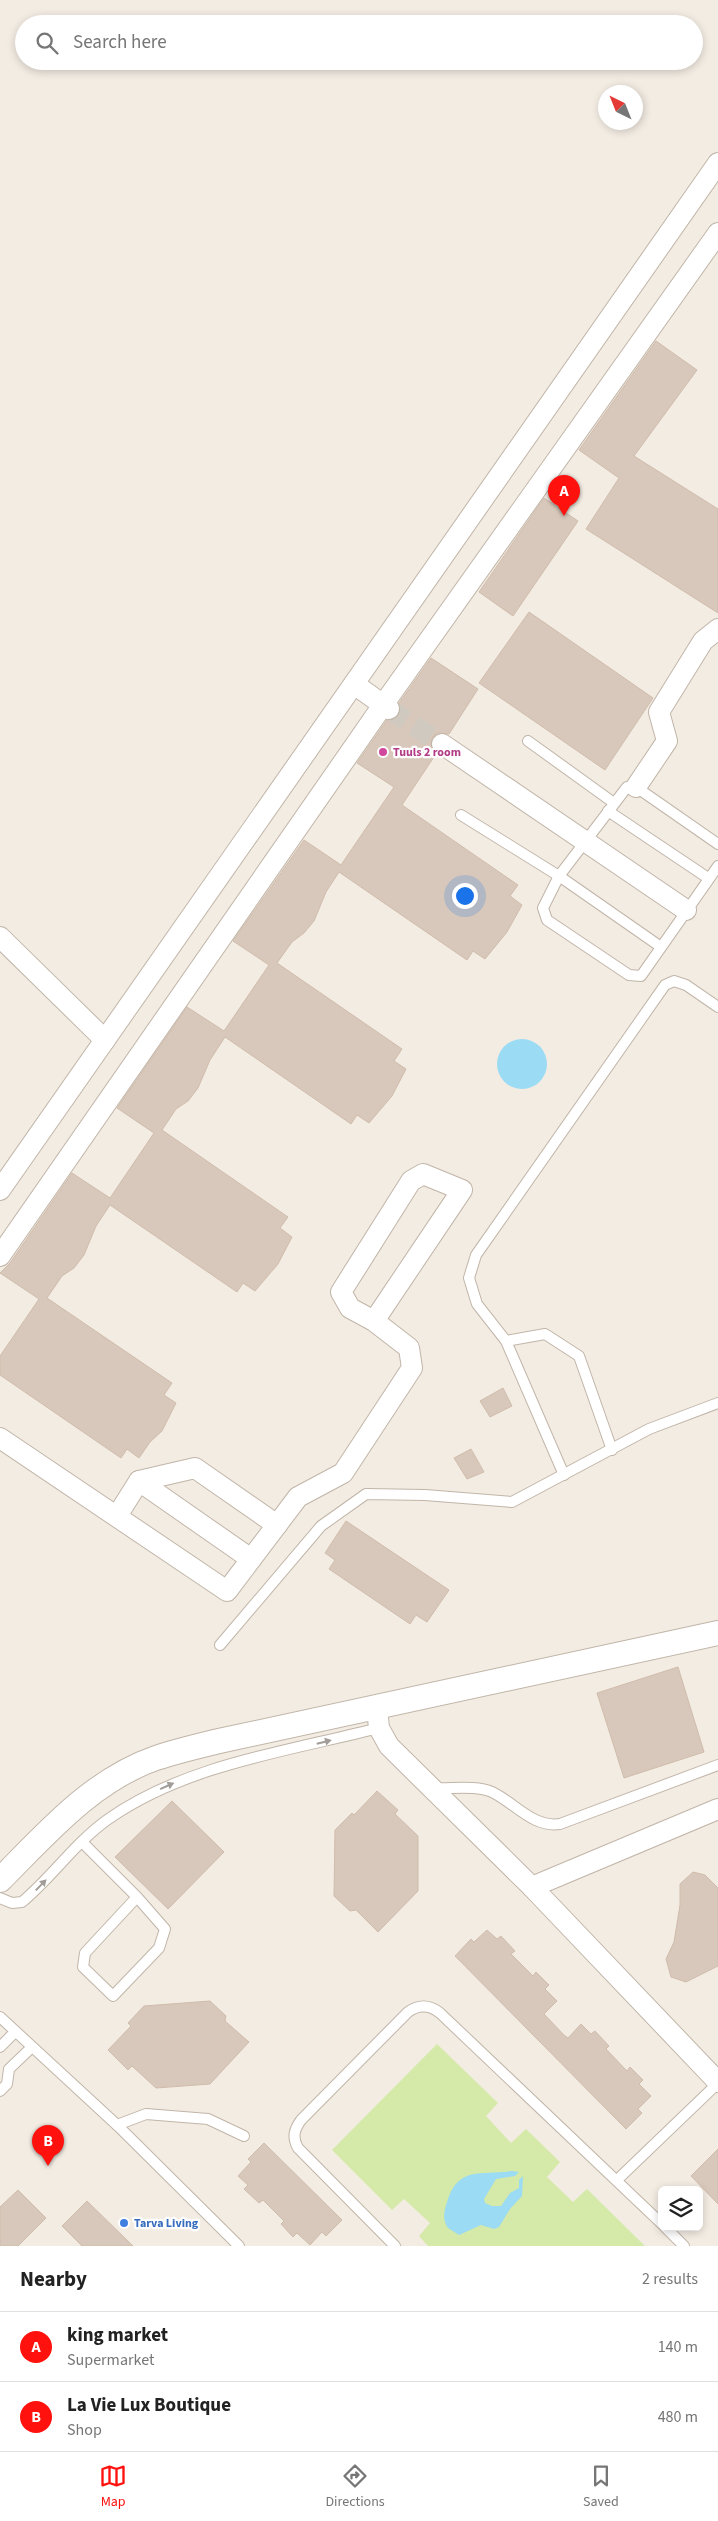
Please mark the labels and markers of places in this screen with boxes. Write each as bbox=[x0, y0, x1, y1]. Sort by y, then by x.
pin: A bbox=[548, 475, 580, 516]
place label: Tuuls 2 room bbox=[393, 744, 461, 761]
marker: Tuuls 2 room bbox=[377, 746, 389, 758]
pin: B bbox=[32, 2125, 64, 2166]
place label: Tarva Living bbox=[134, 2215, 199, 2232]
marker: Tarva Living bbox=[118, 2217, 130, 2229]

